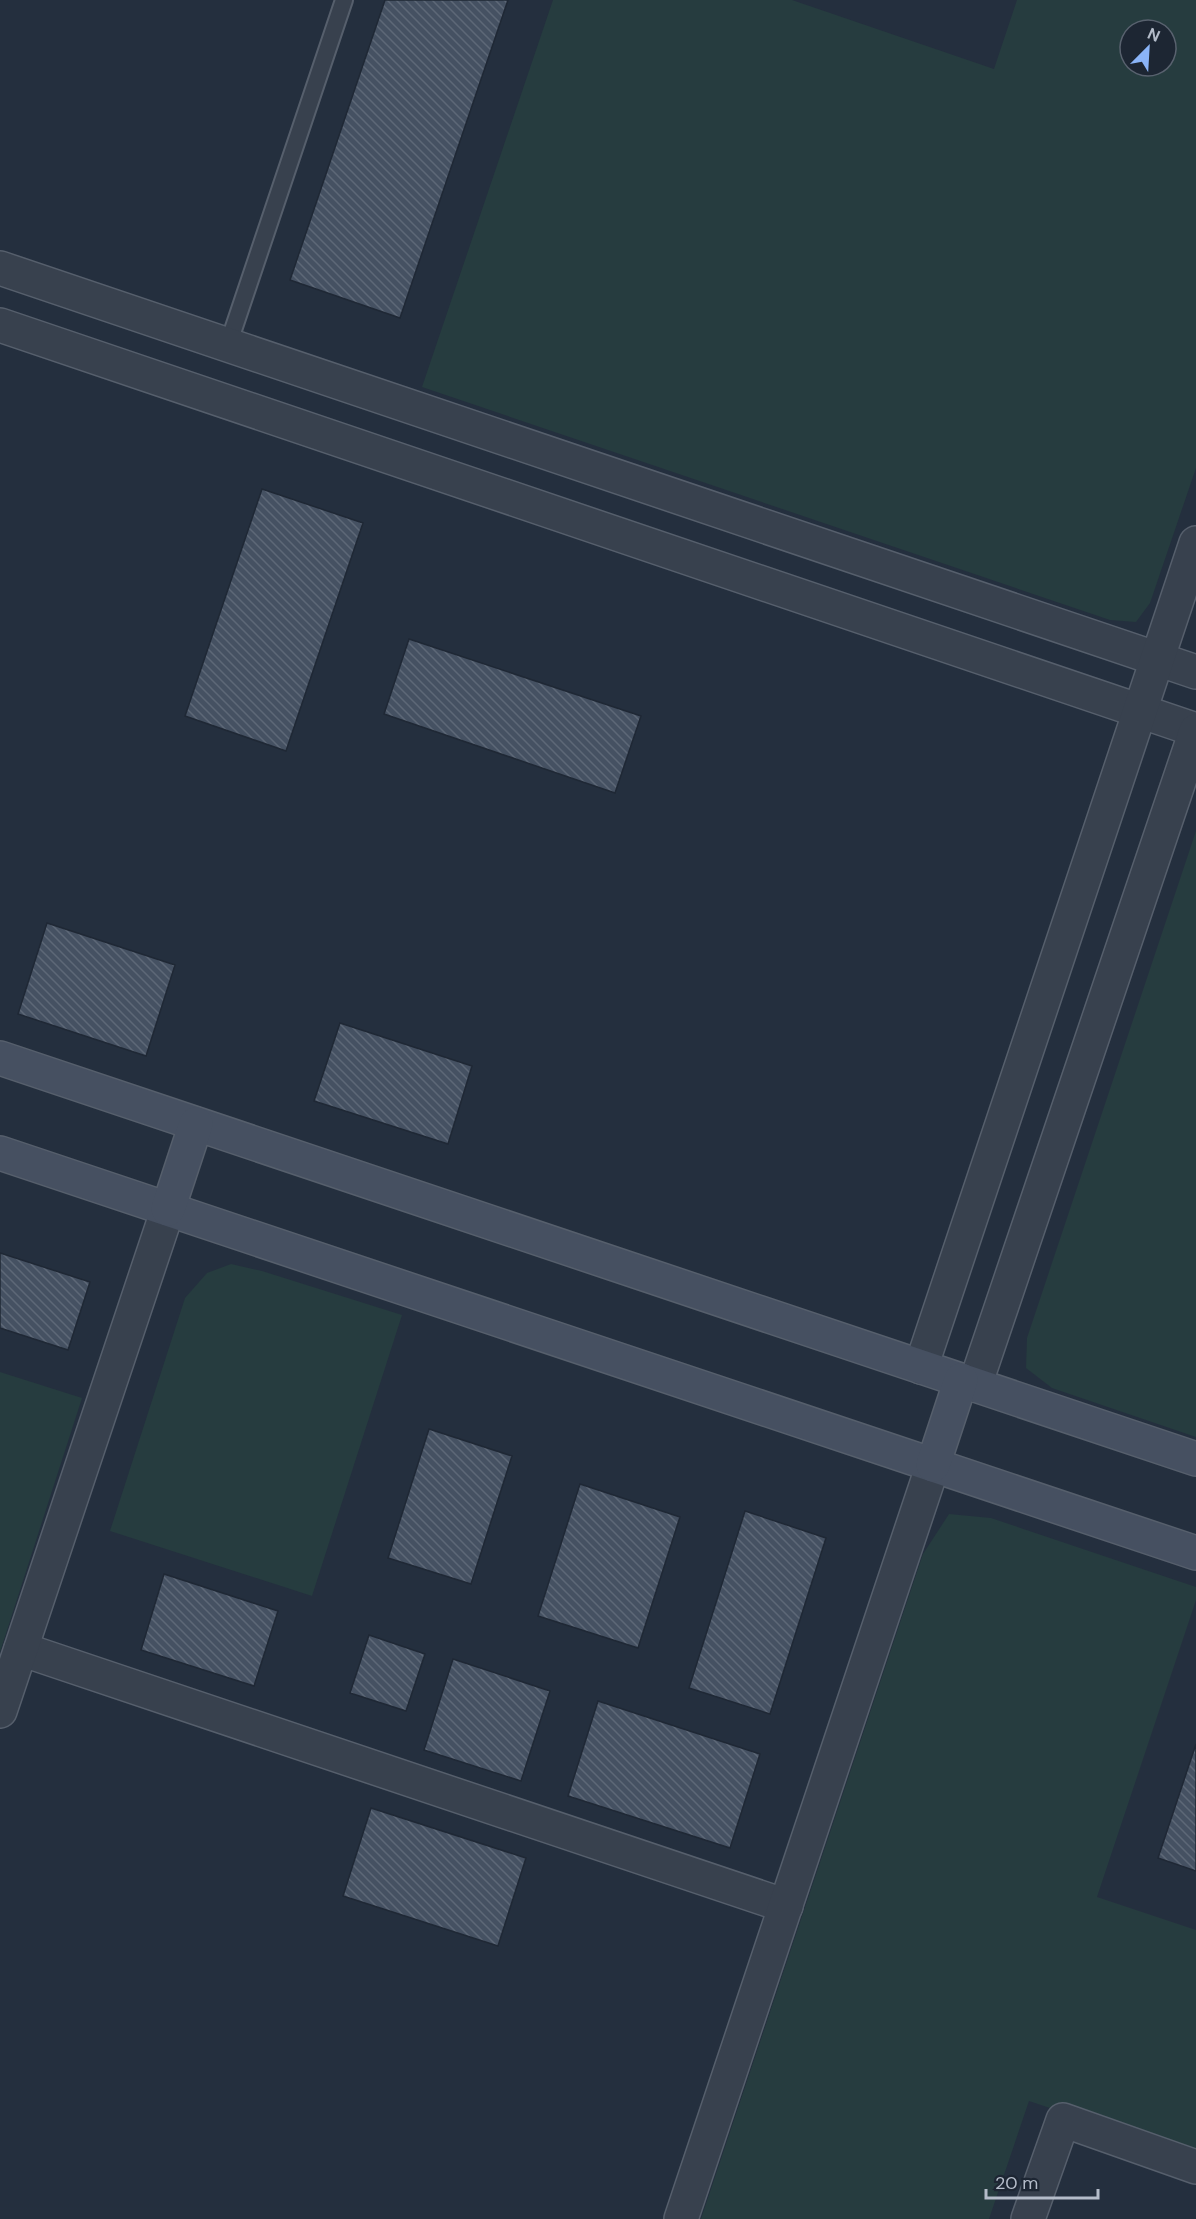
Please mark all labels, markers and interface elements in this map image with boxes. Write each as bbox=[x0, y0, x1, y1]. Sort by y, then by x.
north arrow bbox=[1118, 18, 1178, 78]
text: N bbox=[1144, 23, 1163, 47]
scale bar bbox=[986, 2162, 1098, 2200]
text: 20 m bbox=[995, 2171, 1038, 2195]

